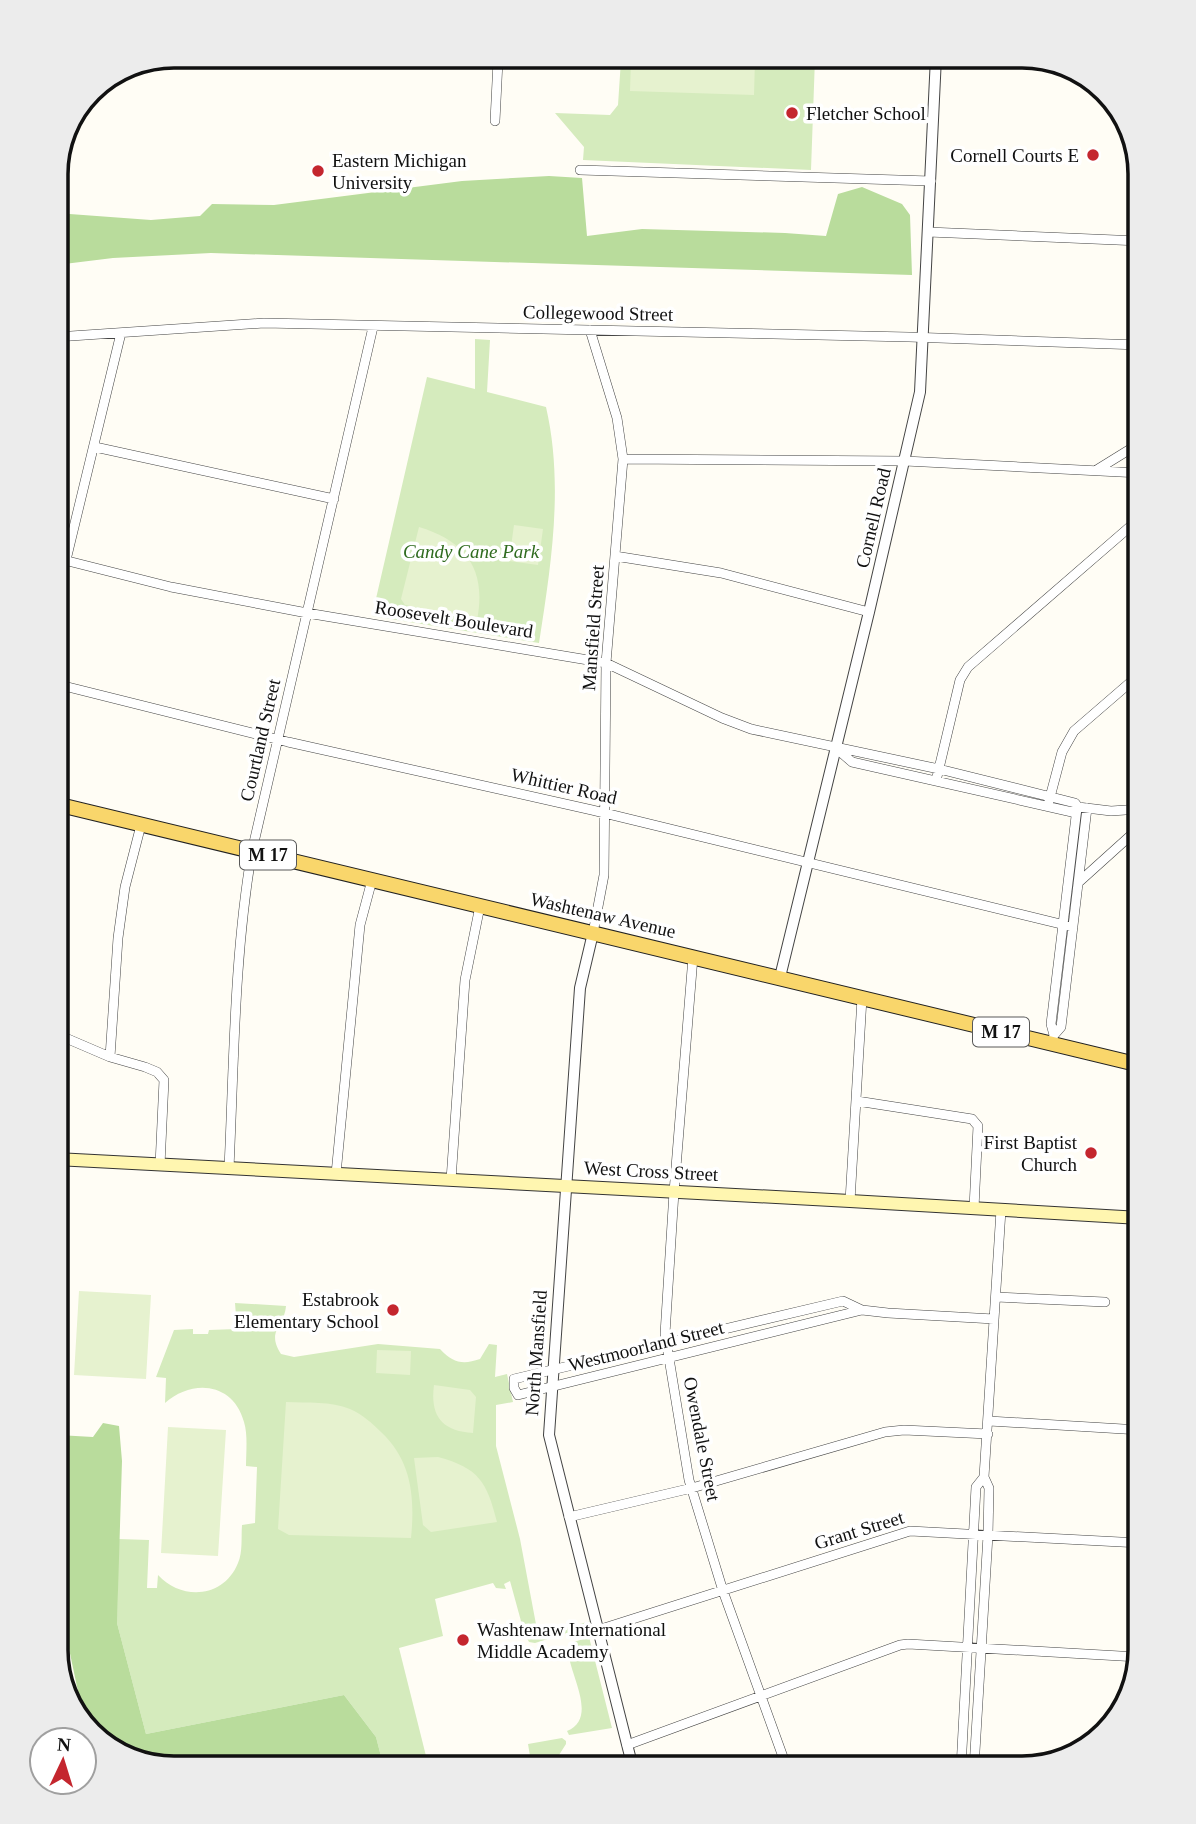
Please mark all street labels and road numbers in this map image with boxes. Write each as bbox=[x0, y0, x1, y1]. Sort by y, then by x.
street label: Collegewood Street bbox=[523, 301, 674, 325]
street label: Cornell Road bbox=[851, 466, 895, 570]
street label: Mansfield Street bbox=[578, 564, 608, 692]
street label: Roosevelt Boulevard bbox=[373, 596, 535, 642]
street label: Courtland Street bbox=[236, 676, 284, 803]
street label: Whittier Road bbox=[509, 764, 620, 809]
road number: M 17 bbox=[240, 840, 296, 870]
street label: Washtenaw Avenue bbox=[528, 888, 678, 942]
road number: M 17 bbox=[973, 1017, 1029, 1046]
street label: West Cross Street bbox=[583, 1157, 719, 1185]
street label: North Mansfield bbox=[521, 1289, 551, 1417]
street label: Westmoorland Street bbox=[566, 1316, 727, 1375]
street label: Owendale Street bbox=[680, 1375, 724, 1504]
street label: Grant Street bbox=[812, 1506, 907, 1554]

